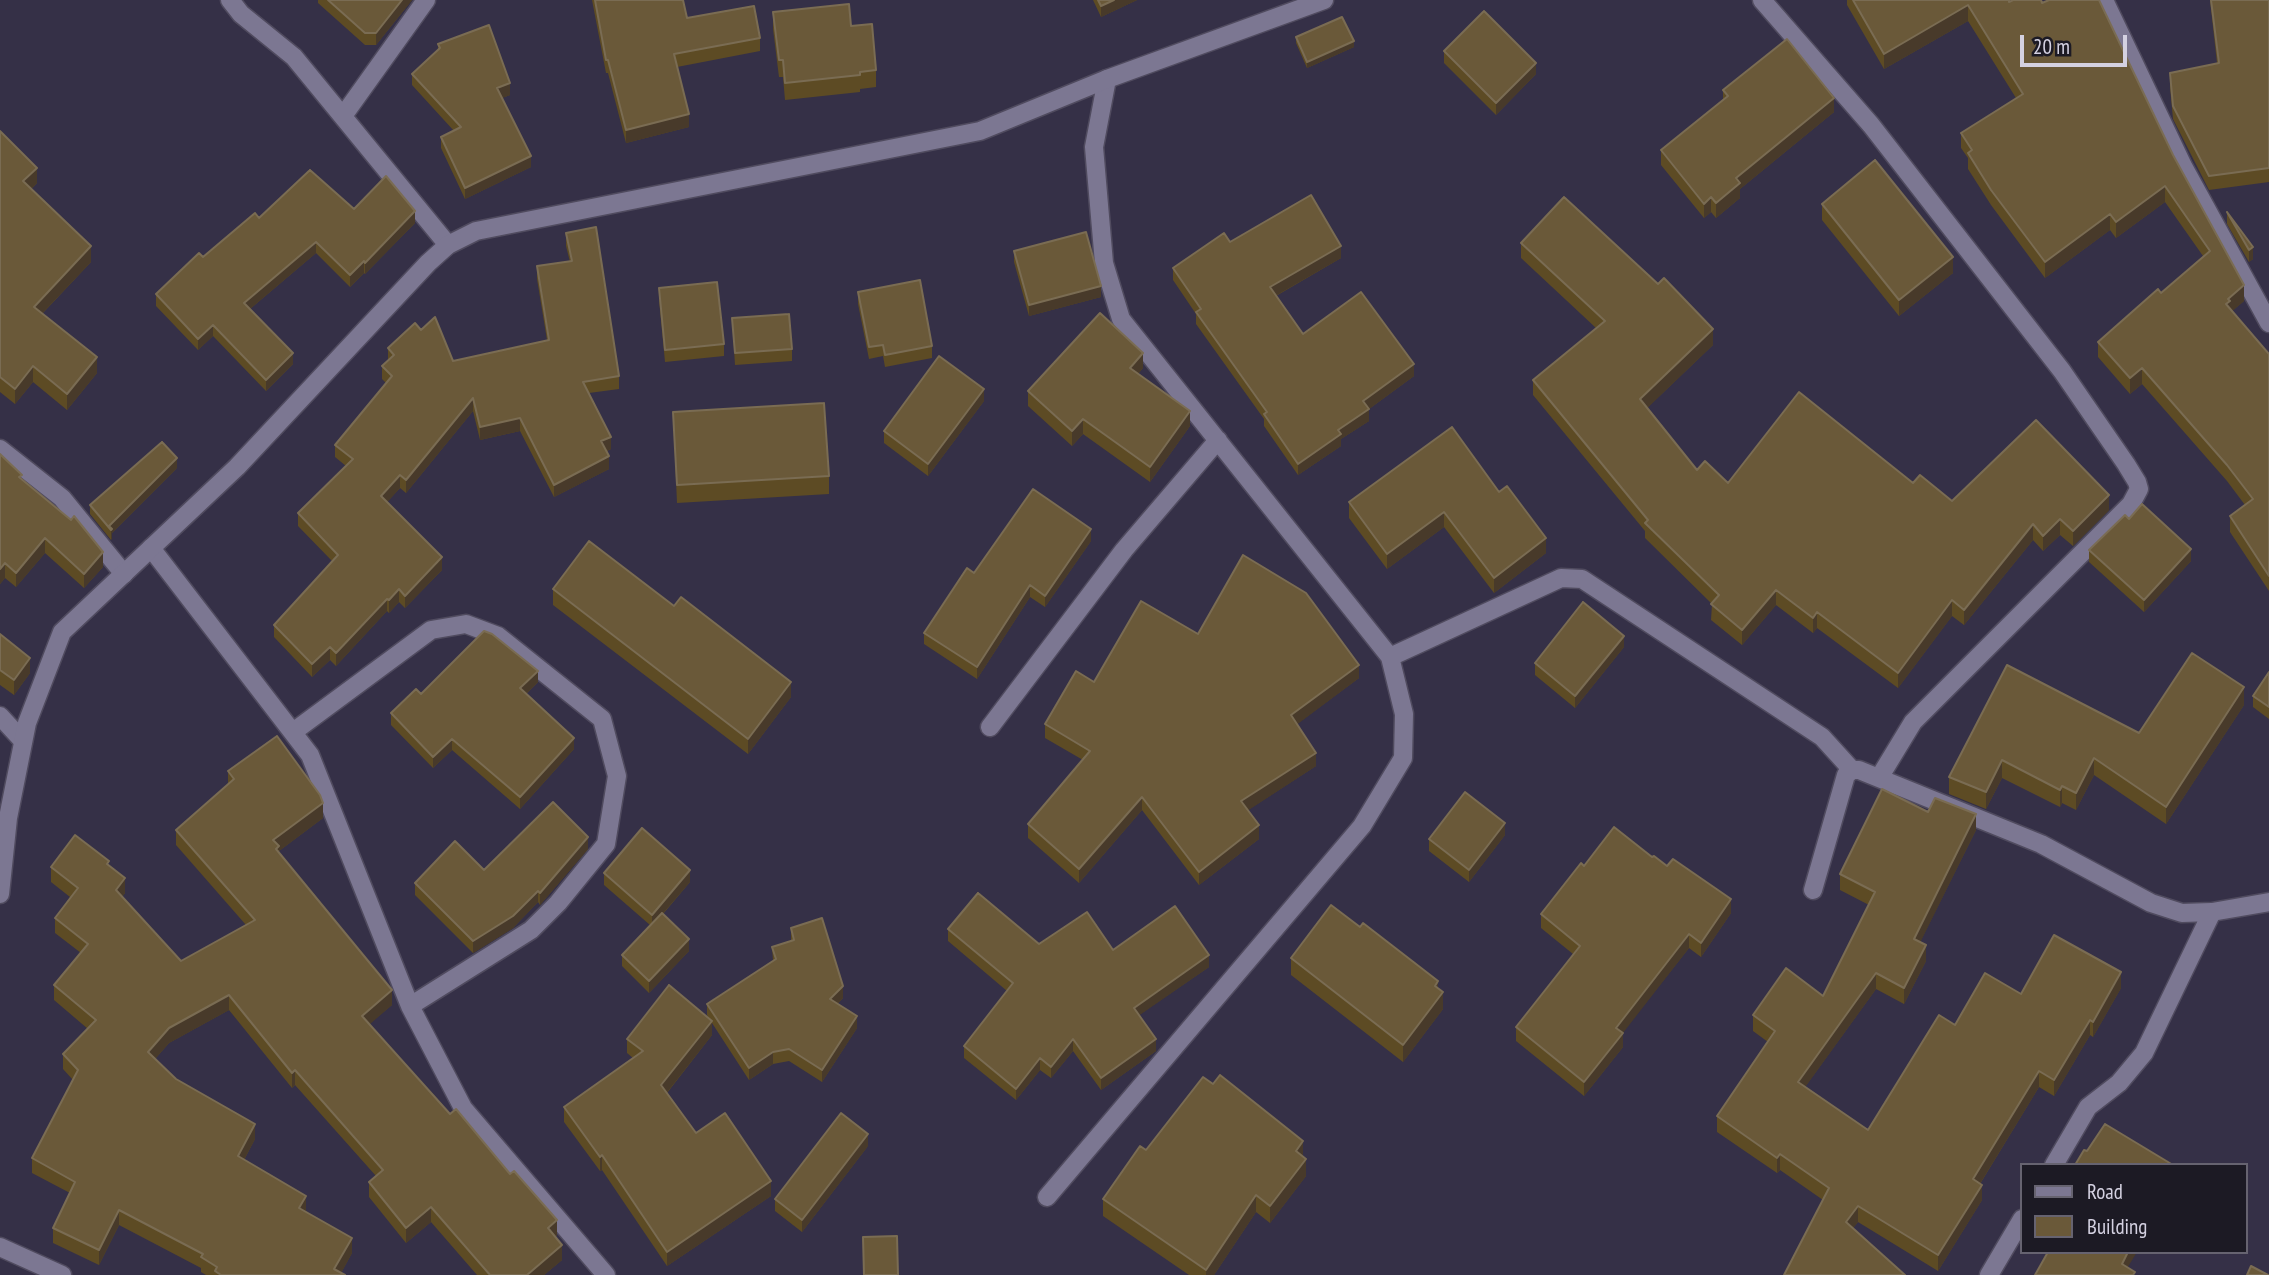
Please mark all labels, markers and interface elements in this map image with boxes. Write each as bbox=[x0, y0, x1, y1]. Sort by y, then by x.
scale bar bbox=[2024, 21, 2131, 65]
text: 20 m bbox=[2033, 33, 2070, 60]
legend bbox=[2021, 1163, 2248, 1254]
text: Road bbox=[2087, 1178, 2123, 1205]
text: Building bbox=[2087, 1213, 2147, 1240]

